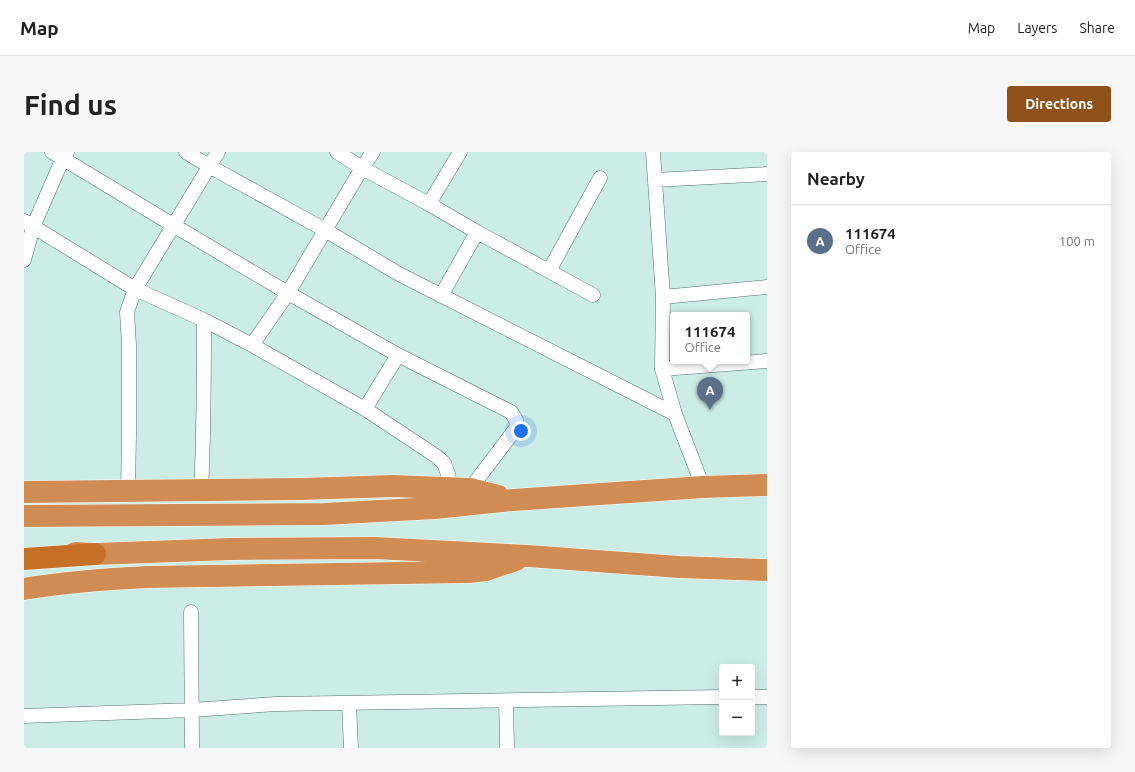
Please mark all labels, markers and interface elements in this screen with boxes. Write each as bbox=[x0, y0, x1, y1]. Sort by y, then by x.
text: Map bbox=[20, 17, 59, 39]
text: Map bbox=[968, 20, 995, 36]
text: Layers bbox=[1017, 20, 1057, 36]
text: Share bbox=[1079, 20, 1115, 36]
button: Directions bbox=[1007, 86, 1111, 122]
text: Find us bbox=[24, 89, 117, 120]
text: Nearby bbox=[807, 169, 865, 188]
text: 111674 bbox=[845, 225, 896, 242]
text: A bbox=[815, 234, 825, 248]
text: 100 m bbox=[1059, 234, 1095, 248]
text: Office bbox=[845, 242, 881, 256]
popup bbox=[670, 312, 750, 364]
text: 111674 bbox=[685, 323, 735, 340]
text: Office bbox=[685, 340, 721, 354]
pin: A bbox=[697, 377, 723, 410]
your location bbox=[511, 421, 531, 441]
map controls bbox=[719, 664, 755, 736]
button: + bbox=[719, 664, 755, 700]
button: − bbox=[719, 700, 755, 736]

